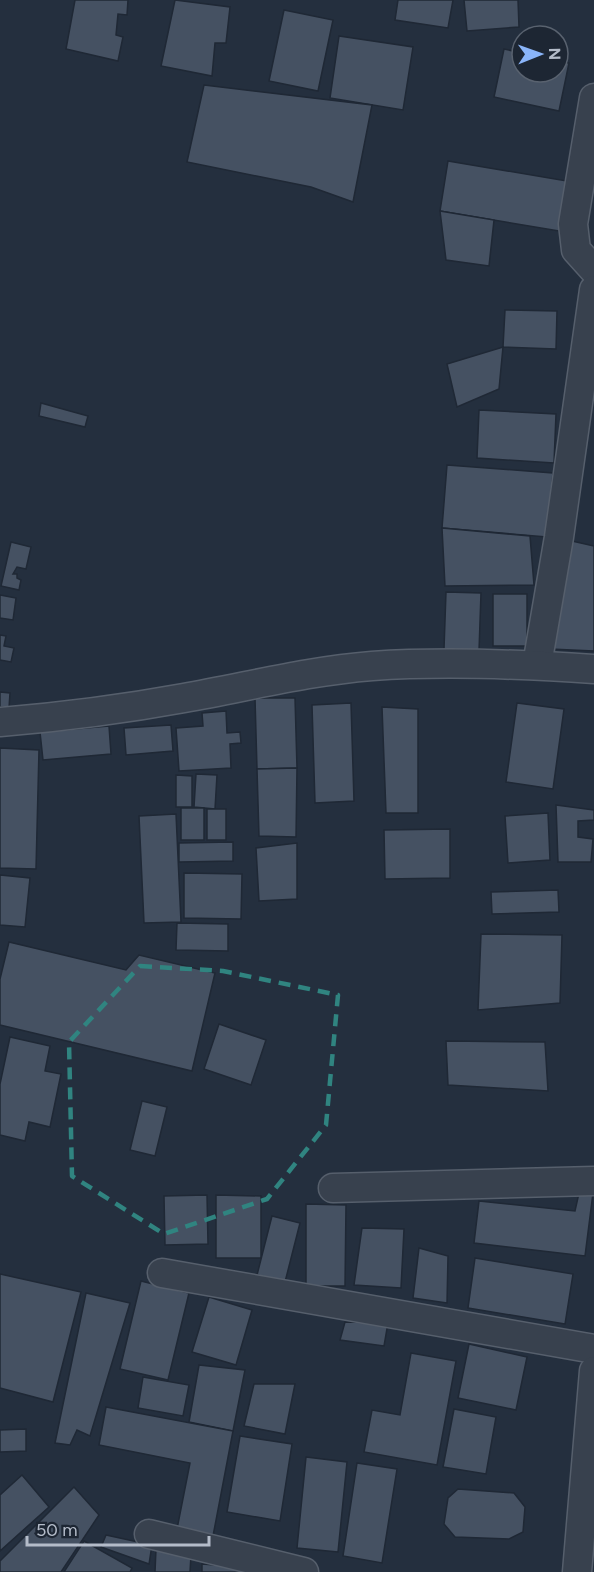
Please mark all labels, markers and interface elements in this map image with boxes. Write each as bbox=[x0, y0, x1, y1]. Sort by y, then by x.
north arrow bbox=[510, 24, 570, 84]
text: N bbox=[545, 47, 564, 60]
scale bar bbox=[27, 1509, 208, 1547]
text: 50 m bbox=[36, 1519, 78, 1541]

